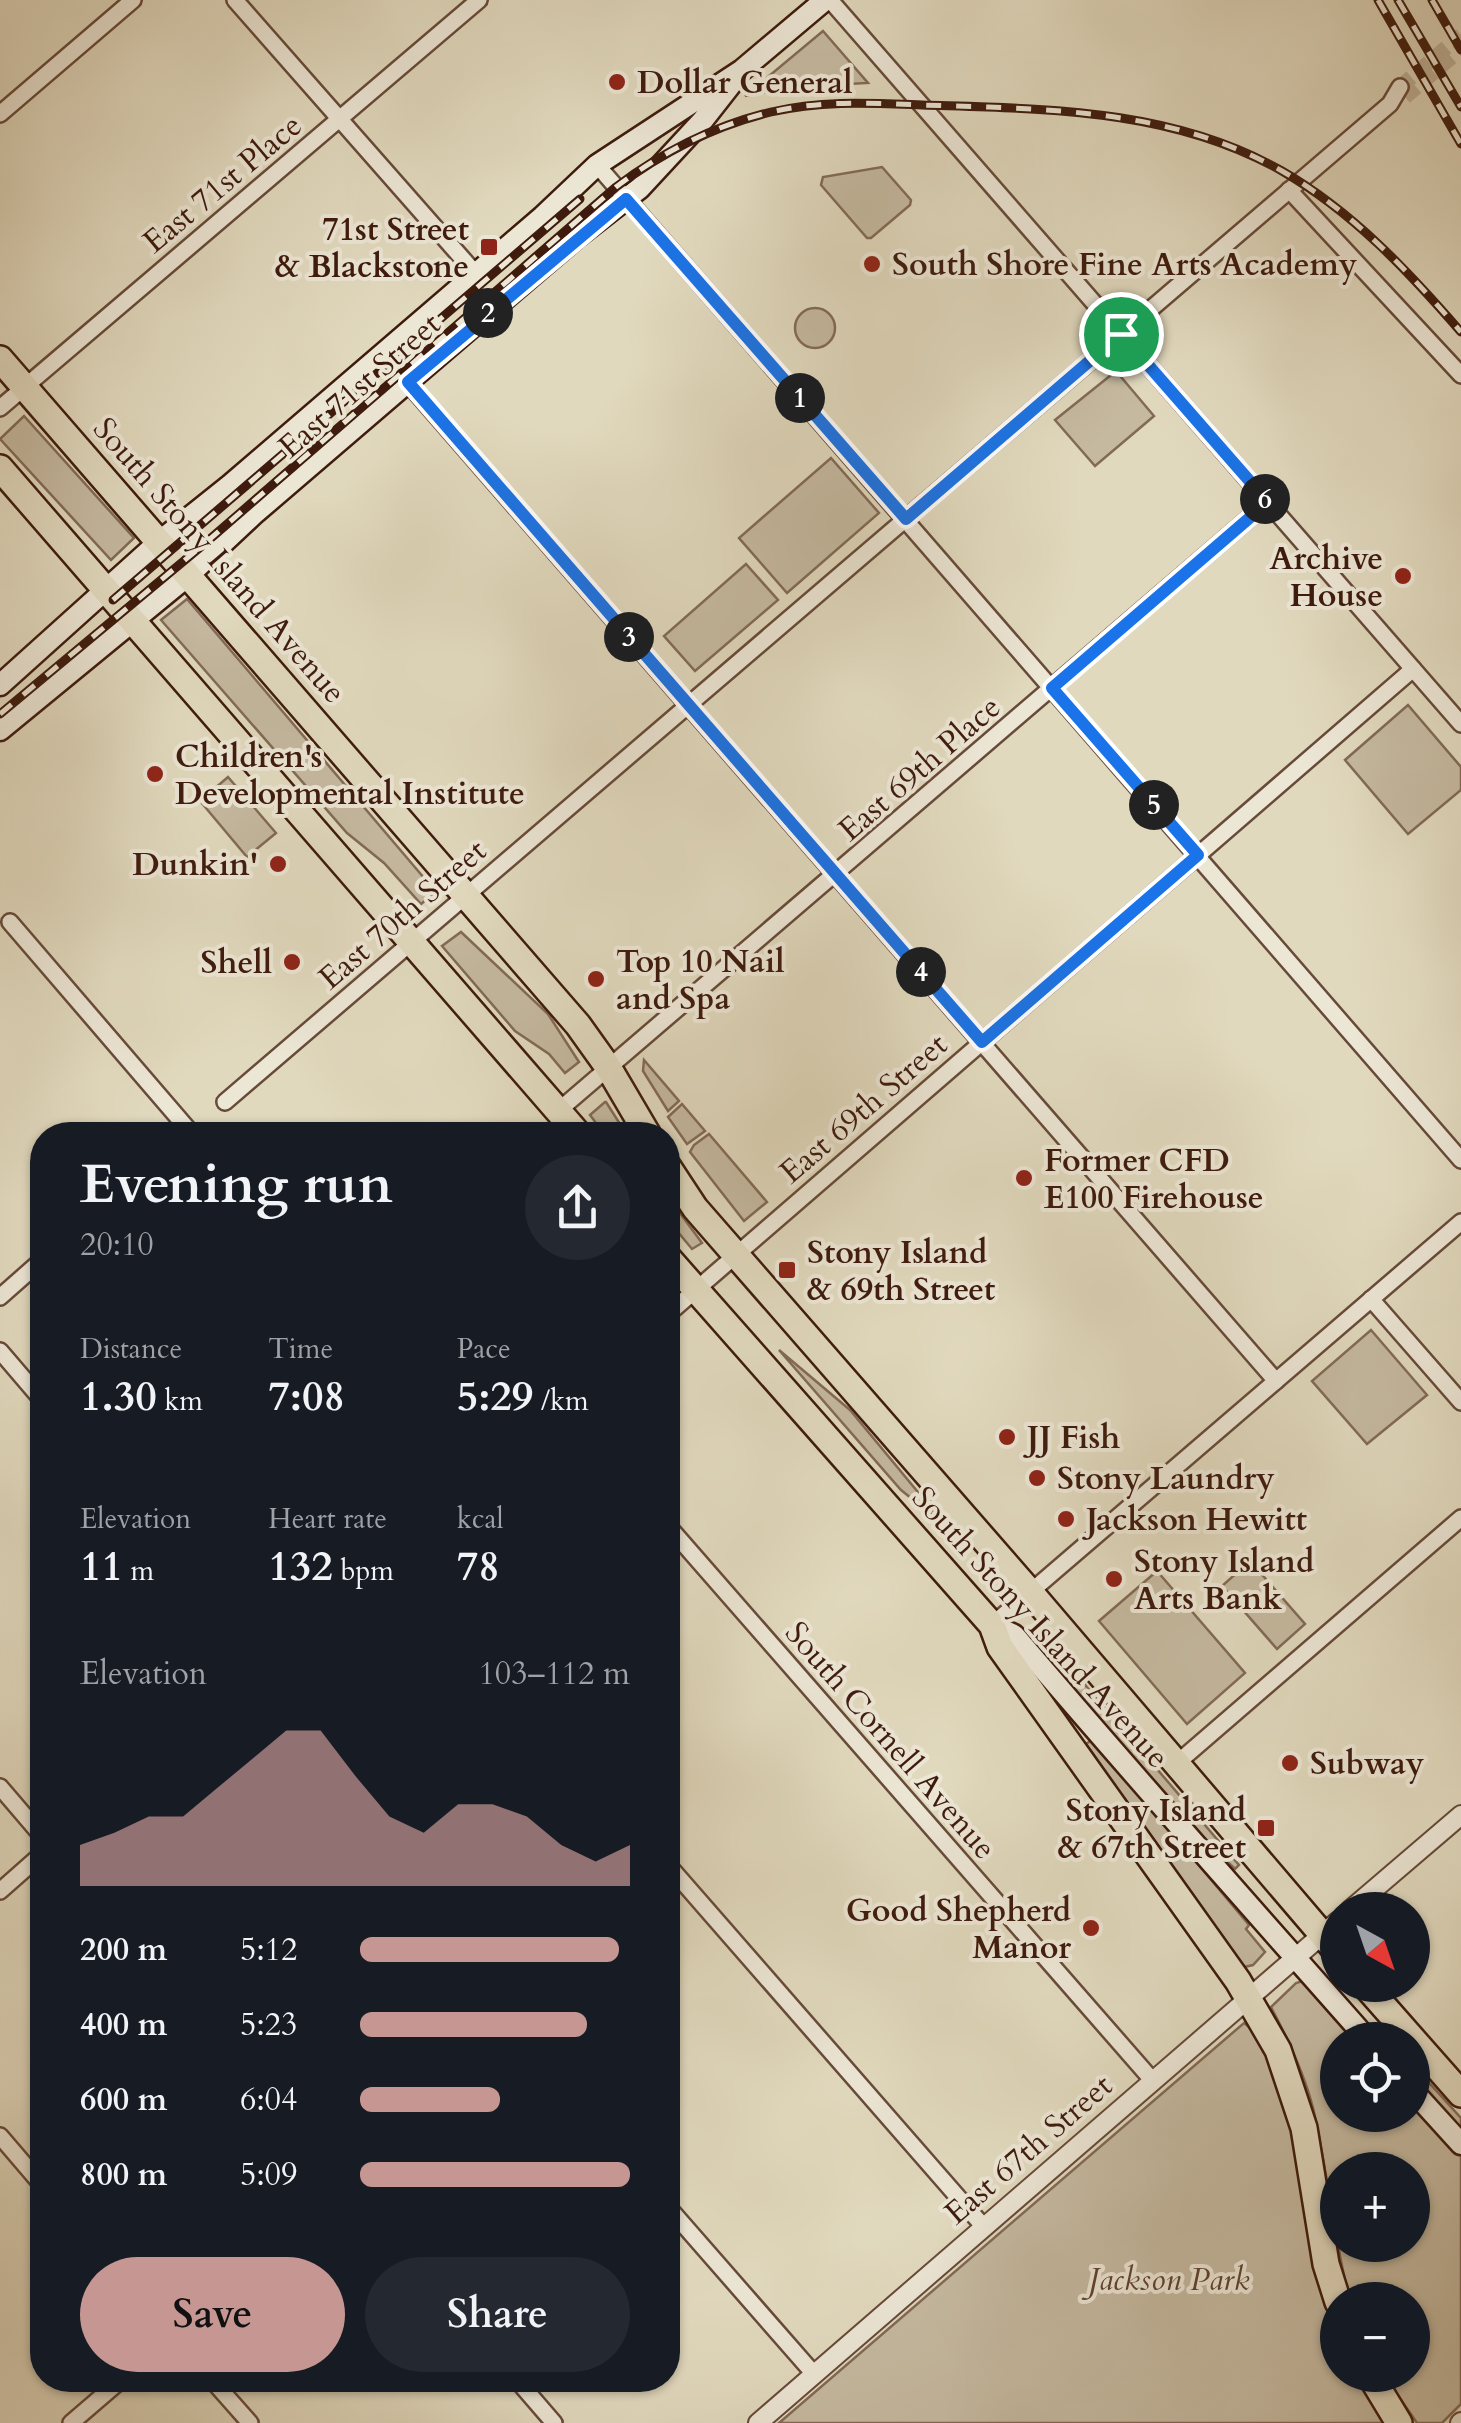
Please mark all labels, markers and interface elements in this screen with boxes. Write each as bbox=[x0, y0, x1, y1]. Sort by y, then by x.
place label: Dollar General bbox=[637, 61, 852, 105]
marker: Dollar General bbox=[606, 71, 628, 93]
street label: East 71st Place bbox=[134, 104, 312, 263]
place label: 71st Street & Blackstone bbox=[275, 208, 469, 289]
marker: 71st Street & Blackstone bbox=[478, 236, 500, 258]
place label: South Shore Fine Arts Academy bbox=[892, 243, 1357, 287]
marker: South Shore Fine Arts Academy bbox=[861, 253, 883, 275]
pin: 2 bbox=[463, 288, 513, 338]
pin bbox=[1079, 292, 1164, 377]
text: 2 bbox=[481, 294, 495, 332]
street label: East 71st Street bbox=[269, 303, 450, 469]
icon: arrive bbox=[1094, 307, 1149, 362]
pin: 1 bbox=[775, 373, 825, 423]
text: 1 bbox=[793, 379, 807, 417]
street label: South Stony Island Avenue bbox=[83, 408, 356, 713]
pin: 6 bbox=[1240, 474, 1290, 524]
text: 6 bbox=[1258, 480, 1272, 518]
place label: Archive House bbox=[1269, 537, 1383, 618]
marker: Archive House bbox=[1392, 565, 1414, 587]
pin: 3 bbox=[604, 612, 654, 662]
text: 3 bbox=[622, 618, 636, 656]
street label: East 69th Place bbox=[829, 686, 1010, 852]
place label: Children's Developmental Institute bbox=[175, 735, 525, 816]
marker: Children's Developmental Institute bbox=[144, 763, 166, 785]
pin: 5 bbox=[1129, 780, 1179, 830]
text: 5 bbox=[1147, 786, 1161, 824]
street label: East 70th Street bbox=[309, 830, 496, 1000]
place label: Dunkin' bbox=[132, 843, 258, 887]
marker: Dunkin' bbox=[267, 853, 289, 875]
place label: Top 10 Nail and Spa bbox=[616, 940, 785, 1021]
place label: Shell bbox=[201, 941, 272, 985]
pin: 4 bbox=[896, 947, 946, 997]
marker: Shell bbox=[281, 951, 303, 973]
text: 4 bbox=[914, 953, 928, 991]
marker: Top 10 Nail and Spa bbox=[585, 968, 607, 990]
street label: East 69th Street bbox=[770, 1024, 957, 1194]
place label: Former CFD E100 Firehouse bbox=[1044, 1139, 1264, 1220]
text: Evening run bbox=[80, 1148, 393, 1222]
button: share bbox=[525, 1155, 630, 1260]
marker: Former CFD E100 Firehouse bbox=[1013, 1167, 1035, 1189]
text: 20:10 bbox=[80, 1223, 154, 1267]
place label: Stony Island & 69th Street bbox=[807, 1231, 995, 1312]
marker: Stony Island & 69th Street bbox=[776, 1259, 798, 1281]
text: Distance bbox=[80, 1330, 182, 1368]
text: Time bbox=[268, 1330, 333, 1368]
text: Pace bbox=[457, 1330, 511, 1368]
text: 1.30 bbox=[80, 1368, 157, 1425]
text: 7:08 bbox=[268, 1368, 345, 1425]
text: 5:29 bbox=[457, 1368, 533, 1425]
text: km bbox=[157, 1382, 203, 1420]
text: /km bbox=[533, 1382, 589, 1420]
place label: JJ Fish bbox=[1023, 1416, 1120, 1460]
marker: JJ Fish bbox=[996, 1426, 1018, 1448]
place label: Stony Laundry bbox=[1057, 1457, 1275, 1501]
marker: Stony Laundry bbox=[1026, 1467, 1048, 1489]
street label: South Stony Island Avenue bbox=[902, 1477, 1179, 1778]
place label: Jackson Hewitt bbox=[1082, 1498, 1307, 1542]
text: Elevation bbox=[80, 1500, 191, 1538]
text: Heart rate bbox=[268, 1500, 387, 1538]
text: kcal bbox=[457, 1500, 504, 1538]
marker: Jackson Hewitt bbox=[1055, 1508, 1077, 1530]
text: 11 bbox=[80, 1538, 123, 1595]
text: 132 bbox=[268, 1538, 333, 1595]
text: 78 bbox=[457, 1538, 500, 1595]
place label: Stony Island Arts Bank bbox=[1134, 1540, 1314, 1621]
text: m bbox=[123, 1552, 154, 1590]
text: bpm bbox=[333, 1552, 394, 1590]
marker: Stony Island Arts Bank bbox=[1103, 1568, 1125, 1590]
street label: South Cornell Avenue bbox=[775, 1612, 1006, 1869]
text: Elevation bbox=[80, 1652, 207, 1696]
text: 103–112 m bbox=[478, 1652, 630, 1696]
place label: Subway bbox=[1310, 1742, 1424, 1786]
marker: Subway bbox=[1279, 1752, 1301, 1774]
place label: Stony Island & 67th Street bbox=[1058, 1789, 1246, 1870]
marker: Stony Island & 67th Street bbox=[1255, 1817, 1277, 1839]
place label: Good Shepherd Manor bbox=[846, 1889, 1071, 1970]
north arrow bbox=[1320, 1892, 1430, 2002]
map controls bbox=[1320, 1892, 1430, 2392]
marker: Good Shepherd Manor bbox=[1080, 1917, 1102, 1939]
text: 200 m bbox=[80, 1928, 167, 1972]
text: 5:12 bbox=[240, 1928, 297, 1972]
text: 400 m bbox=[80, 2003, 167, 2047]
text: 5:23 bbox=[240, 2003, 297, 2047]
button: locate bbox=[1320, 2022, 1430, 2132]
street label: East 67th Street bbox=[935, 2065, 1122, 2235]
text: 600 m bbox=[80, 2078, 167, 2122]
text: 6:04 bbox=[240, 2078, 297, 2122]
button: + bbox=[1320, 2152, 1430, 2262]
text: 800 m bbox=[80, 2153, 167, 2197]
text: 5:09 bbox=[240, 2153, 297, 2197]
button: Save bbox=[80, 2257, 345, 2372]
button: Share bbox=[365, 2257, 630, 2372]
park label: Jackson Park bbox=[1081, 2258, 1250, 2302]
button: − bbox=[1320, 2282, 1430, 2392]

